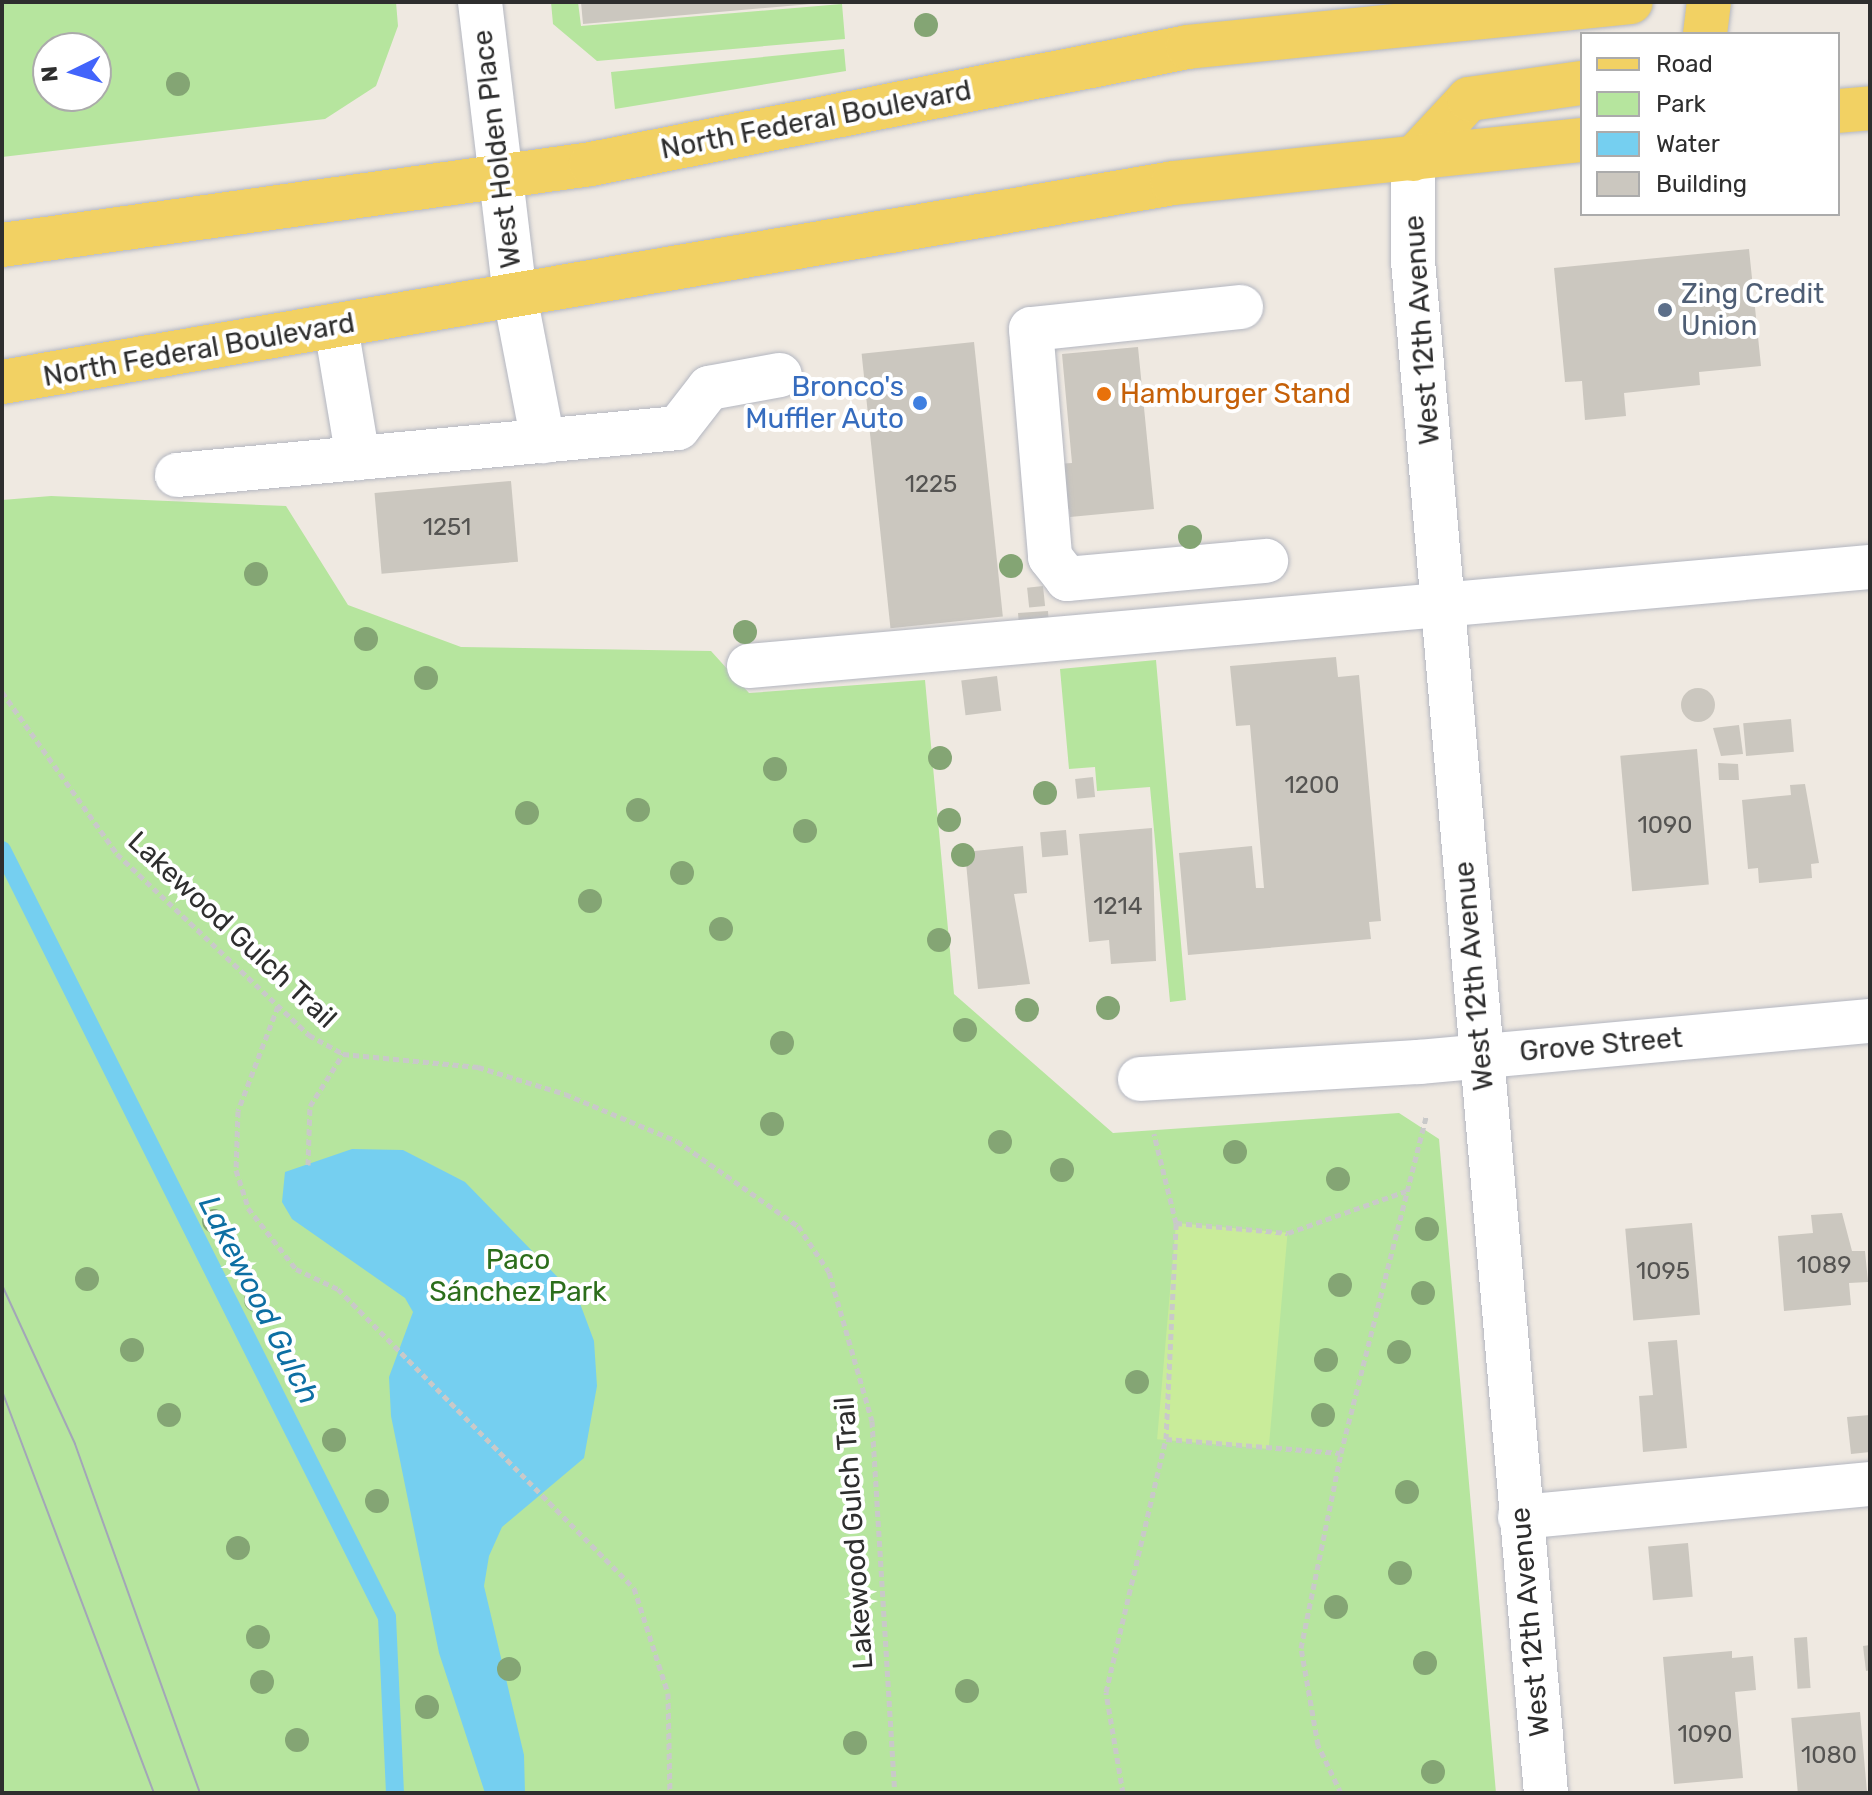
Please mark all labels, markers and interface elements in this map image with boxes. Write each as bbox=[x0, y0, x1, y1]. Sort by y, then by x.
street label: West Holden Place bbox=[466, 28, 528, 270]
north arrow bbox=[32, 32, 112, 112]
legend bbox=[1580, 32, 1840, 216]
text: Road bbox=[1656, 50, 1713, 78]
text: N bbox=[35, 65, 64, 83]
street label: North Federal Boulevard bbox=[658, 73, 974, 167]
text: Park bbox=[1656, 90, 1706, 118]
text: Water bbox=[1656, 130, 1720, 158]
text: Building bbox=[1656, 170, 1747, 198]
street label: West 12th Avenue bbox=[1397, 214, 1447, 446]
place label: Zing Credit Union bbox=[1681, 277, 1824, 343]
marker: Zing Credit Union bbox=[1656, 301, 1674, 319]
street label: North Federal Boulevard bbox=[41, 306, 357, 394]
place label: Bronco's Muffler Auto bbox=[744, 370, 904, 436]
place label: Hamburger Stand bbox=[1120, 377, 1352, 411]
marker: Hamburger Stand bbox=[1095, 385, 1113, 403]
marker: Bronco's Muffler Auto bbox=[911, 394, 929, 412]
house number: 1225 bbox=[905, 471, 957, 499]
house number: 1251 bbox=[423, 514, 471, 542]
house number: 1200 bbox=[1285, 772, 1339, 800]
house number: 1090 bbox=[1638, 812, 1692, 840]
street label: Lakewood Gulch Trail bbox=[121, 824, 343, 1036]
street label: West 12th Avenue bbox=[1447, 860, 1501, 1092]
house number: 1214 bbox=[1093, 893, 1143, 921]
street label: Grove Street bbox=[1518, 1021, 1684, 1069]
water label: Lakewood Gulch bbox=[191, 1190, 327, 1410]
park label: Paco Sánchez Park bbox=[429, 1243, 607, 1309]
house number: 1089 bbox=[1796, 1252, 1852, 1280]
house number: 1095 bbox=[1636, 1258, 1690, 1286]
street label: Lakewood Gulch Trail bbox=[828, 1395, 880, 1671]
street label: West 12th Avenue bbox=[1503, 1506, 1557, 1738]
house number: 1090 bbox=[1678, 1721, 1732, 1749]
house number: 1080 bbox=[1801, 1742, 1857, 1770]

